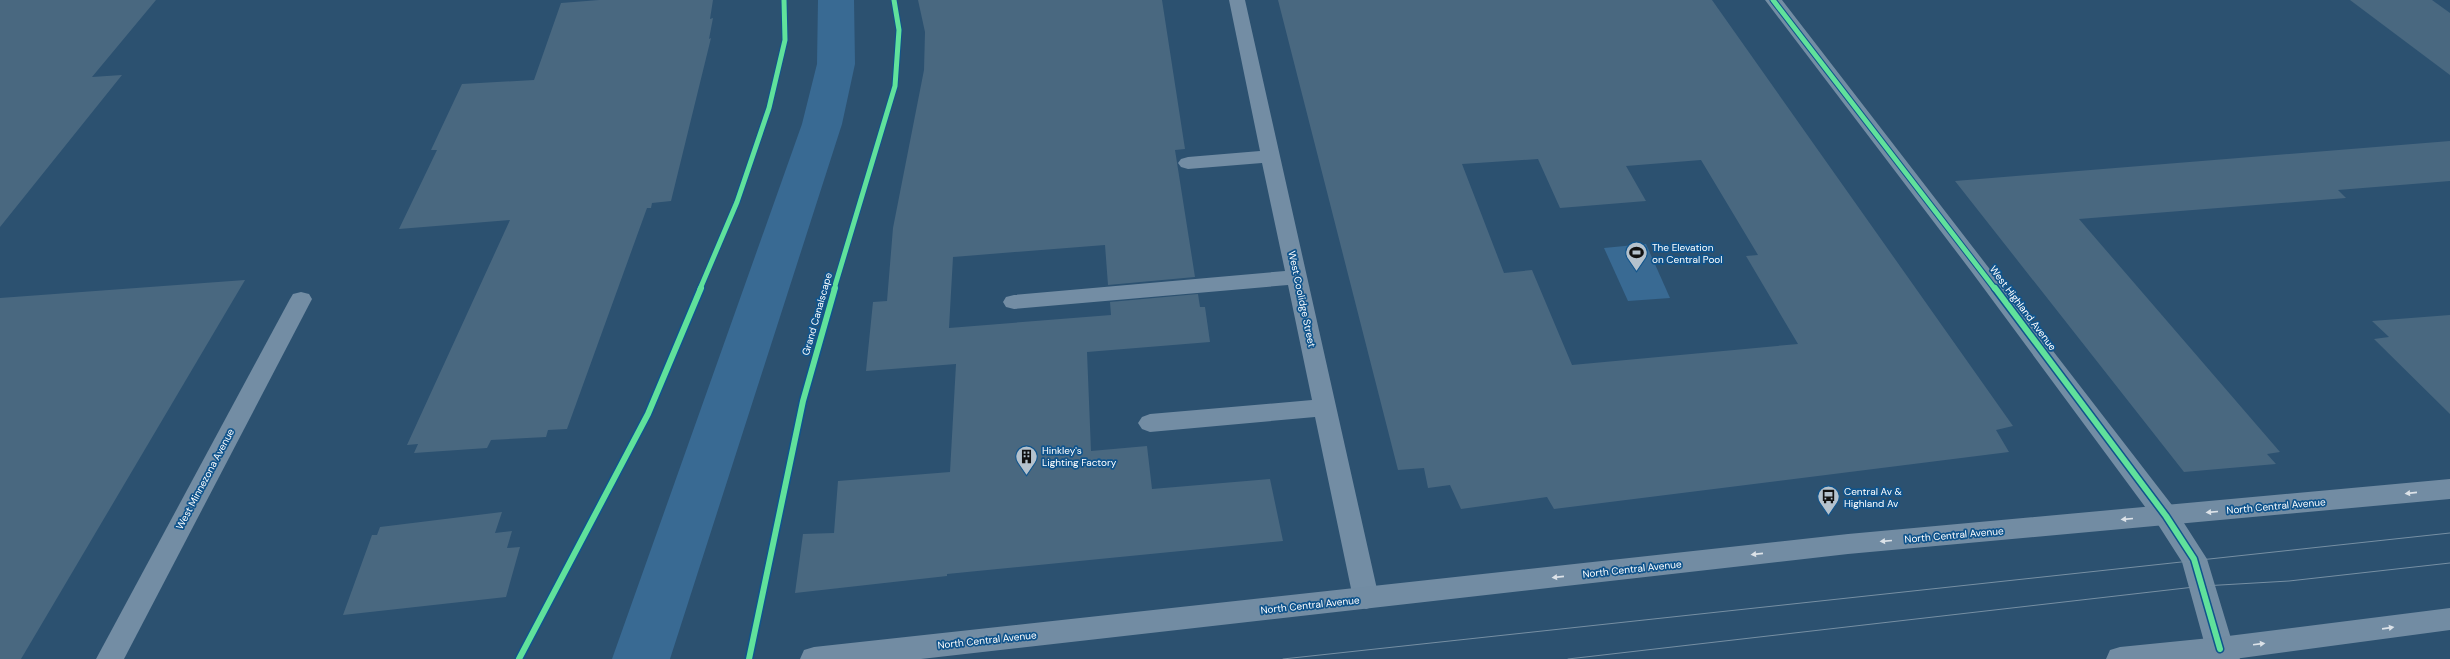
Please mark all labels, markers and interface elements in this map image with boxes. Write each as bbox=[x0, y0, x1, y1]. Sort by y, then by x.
sports icon: The Elevation on Central Pool bbox=[1624, 240, 1650, 273]
place label: The Elevation on Central Pool bbox=[1652, 241, 1722, 266]
street label: West Coolidge Street bbox=[1285, 250, 1319, 348]
street label: West Highland Avenue bbox=[1987, 263, 2059, 353]
street label: Grand Canalscape bbox=[799, 271, 835, 357]
street label: West Minnezona Avenue bbox=[173, 426, 237, 532]
building icon: Hinkley's Lighting Factory bbox=[1014, 443, 1040, 476]
place label: Hinkley's Lighting Factory bbox=[1042, 444, 1117, 469]
bus stop icon: Central Av & Highland Av bbox=[1815, 484, 1841, 517]
place label: Central Av & Highland Av bbox=[1844, 485, 1903, 510]
one-way arrow bbox=[2405, 490, 2417, 497]
street label: North Central Avenue bbox=[2226, 495, 2326, 517]
one-way arrow bbox=[2206, 508, 2218, 515]
one-way arrow bbox=[2121, 516, 2133, 522]
street label: North Central Avenue bbox=[1904, 524, 2004, 546]
one-way arrow bbox=[1880, 537, 1892, 544]
one-way arrow bbox=[1751, 551, 1763, 558]
street label: North Central Avenue bbox=[1582, 557, 1682, 581]
one-way arrow bbox=[1552, 574, 1564, 580]
street label: North Central Avenue bbox=[1260, 593, 1360, 617]
one-way arrow bbox=[2382, 625, 2394, 631]
street label: North Central Avenue bbox=[937, 628, 1037, 652]
one-way arrow bbox=[2253, 641, 2265, 647]

